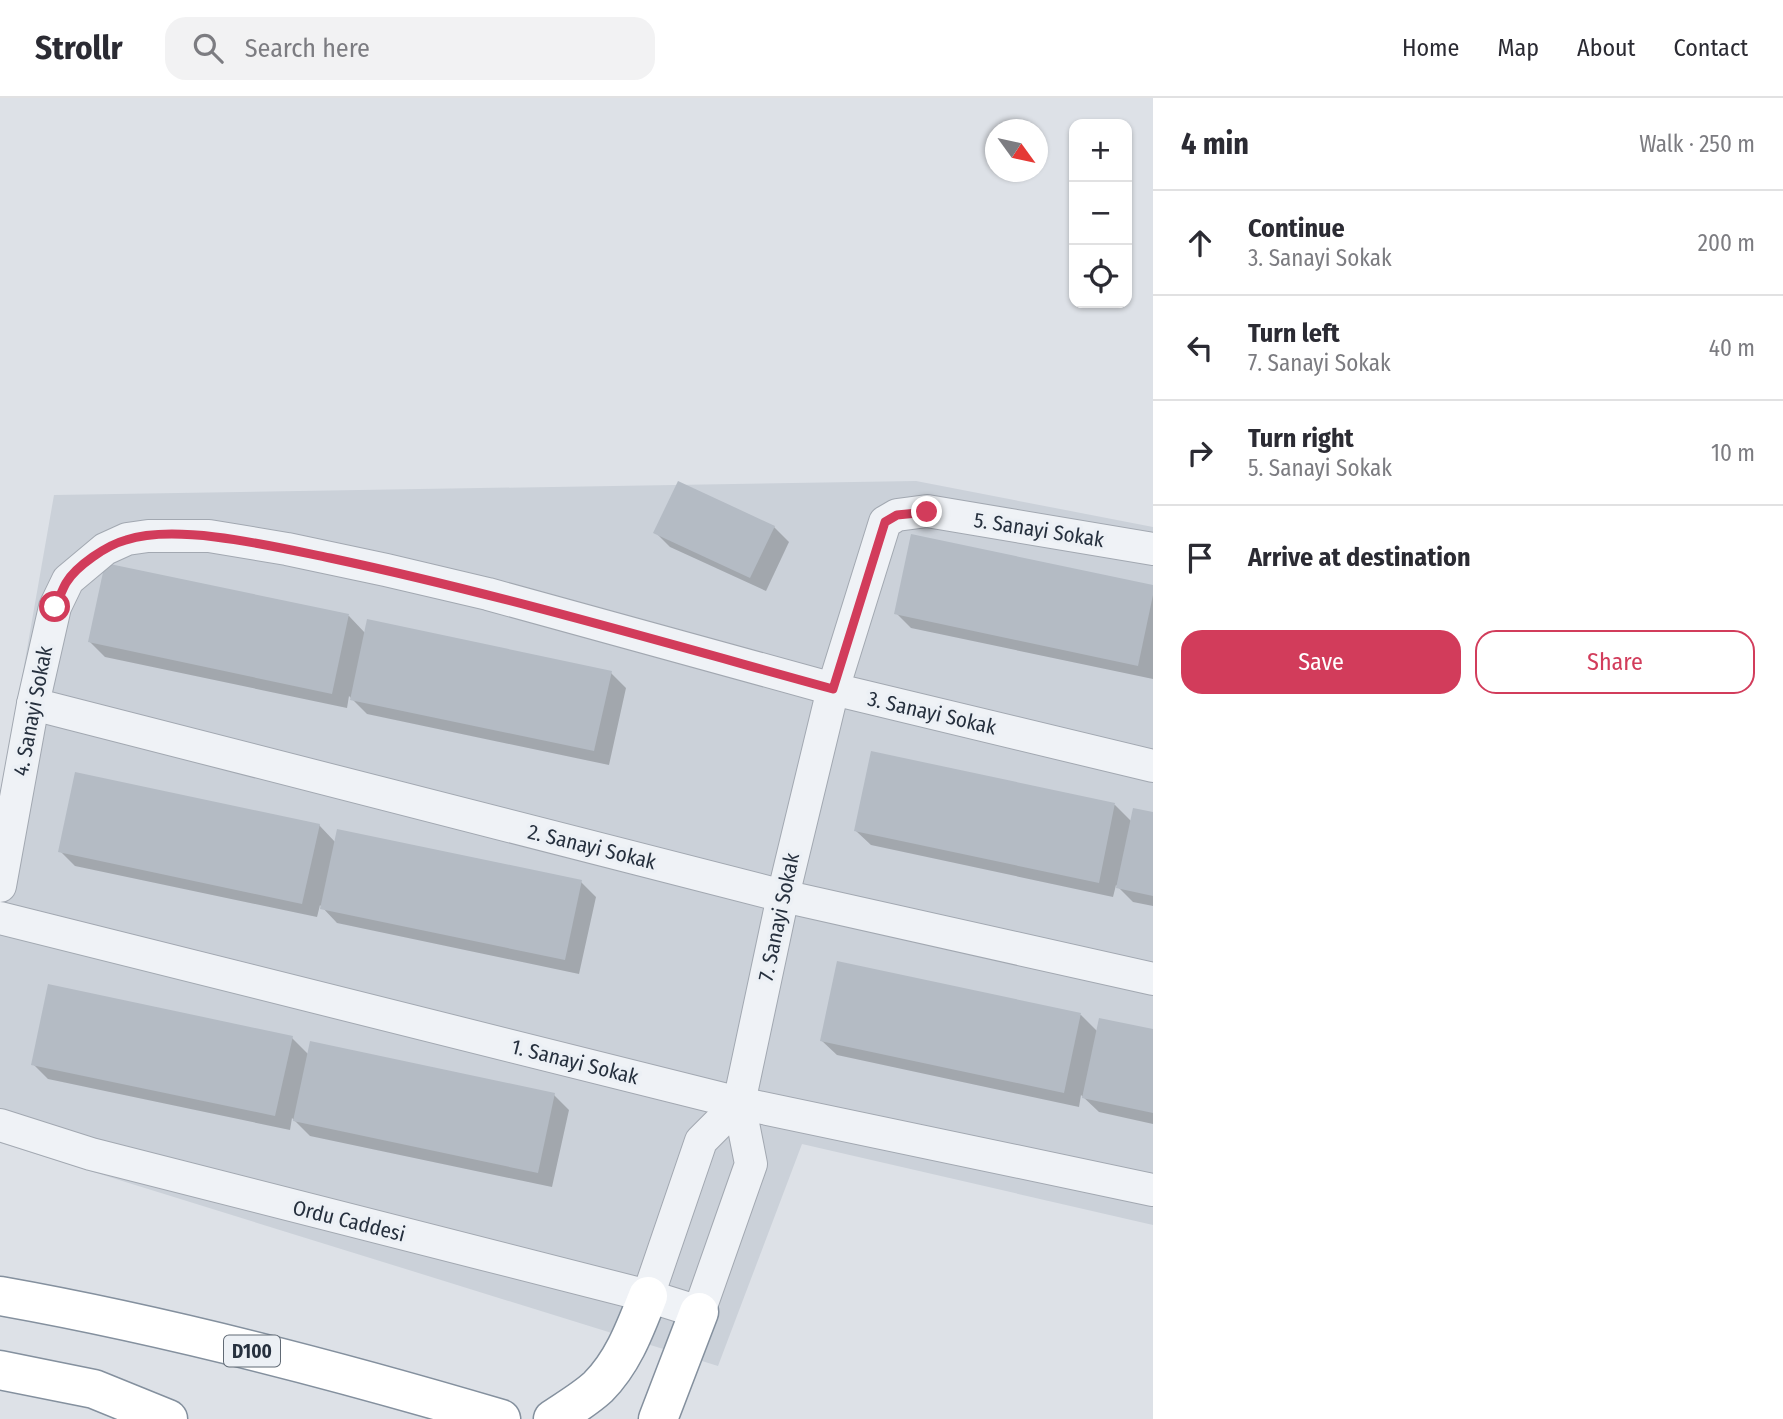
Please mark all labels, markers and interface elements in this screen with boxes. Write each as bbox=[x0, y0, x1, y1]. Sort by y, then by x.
search box bbox=[165, 17, 655, 80]
text: Strollr bbox=[35, 28, 123, 68]
icon: search bbox=[189, 29, 227, 67]
text: Search here bbox=[245, 33, 370, 64]
text: Home bbox=[1402, 34, 1459, 62]
text: Map bbox=[1497, 34, 1539, 62]
text: About bbox=[1577, 34, 1635, 62]
text: Contact bbox=[1673, 34, 1748, 62]
north arrow bbox=[985, 119, 1048, 182]
map controls bbox=[1069, 119, 1132, 308]
button: + bbox=[1069, 119, 1132, 182]
text: 4 min bbox=[1181, 126, 1249, 162]
text: Walk · 250 m bbox=[1639, 130, 1755, 158]
button: − bbox=[1069, 182, 1132, 245]
text: Continue bbox=[1248, 213, 1345, 244]
icon: ahead bbox=[1181, 224, 1219, 262]
text: 200 m bbox=[1698, 229, 1755, 257]
text: 3. Sanayi Sokak bbox=[1248, 244, 1392, 272]
button: locate bbox=[1069, 245, 1132, 308]
text: Turn left bbox=[1248, 318, 1340, 349]
icon: left bbox=[1181, 329, 1219, 367]
text: 40 m bbox=[1709, 334, 1755, 362]
text: 7. Sanayi Sokak bbox=[1248, 349, 1391, 377]
text: Turn right bbox=[1248, 423, 1354, 454]
icon: right bbox=[1181, 434, 1219, 472]
text: 10 m bbox=[1711, 439, 1755, 467]
text: 5. Sanayi Sokak bbox=[1248, 454, 1392, 482]
route end bbox=[911, 496, 942, 527]
street label: 5. Sanayi Sokak bbox=[972, 507, 1106, 553]
icon: arrive bbox=[1181, 539, 1219, 577]
text: Arrive at destination bbox=[1248, 542, 1471, 573]
route start bbox=[39, 591, 70, 622]
button: Save bbox=[1181, 630, 1461, 694]
button: Share bbox=[1475, 630, 1755, 694]
street label: 4. Sanayi Sokak bbox=[8, 644, 58, 778]
street label: 3. Sanayi Sokak bbox=[865, 686, 999, 740]
street label: 2. Sanayi Sokak bbox=[525, 819, 659, 876]
street label: 7. Sanayi Sokak bbox=[753, 850, 805, 983]
street label: 1. Sanayi Sokak bbox=[509, 1034, 641, 1090]
street label: Ordu Caddesi bbox=[290, 1194, 408, 1248]
road number: D100 bbox=[224, 1336, 280, 1366]

